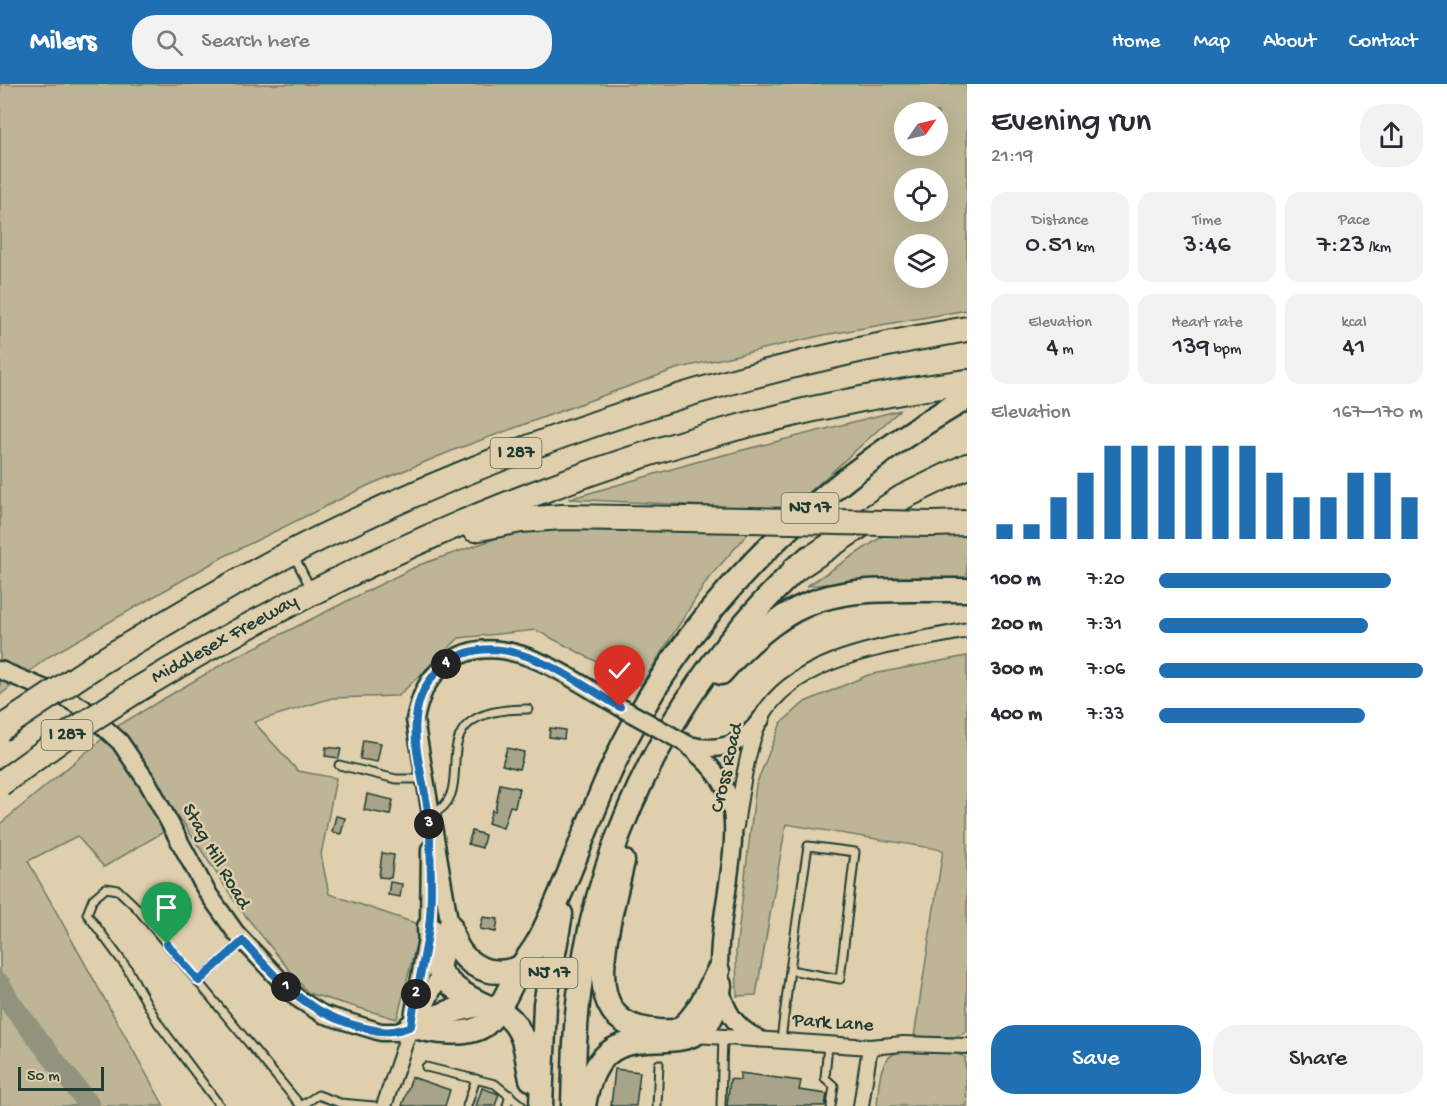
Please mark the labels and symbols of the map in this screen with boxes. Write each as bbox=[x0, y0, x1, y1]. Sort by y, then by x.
north arrow bbox=[894, 102, 948, 156]
road number: I 287 bbox=[490, 438, 542, 468]
road number: NJ 17 bbox=[782, 493, 838, 523]
street label: Middlesex Freeway bbox=[148, 590, 302, 690]
pin bbox=[594, 645, 645, 707]
pin: 4 bbox=[431, 649, 461, 679]
street label: Cross Road bbox=[707, 719, 750, 815]
road number: I 287 bbox=[42, 720, 92, 750]
street label: Stag Hill Road bbox=[176, 800, 256, 916]
pin: 3 bbox=[414, 809, 444, 839]
pin bbox=[141, 882, 192, 944]
road number: NJ 17 bbox=[520, 958, 578, 988]
pin: 1 bbox=[271, 972, 301, 1002]
pin: 2 bbox=[401, 979, 431, 1009]
street label: Park Lane bbox=[791, 1010, 875, 1038]
scale bar bbox=[18, 1064, 104, 1092]

